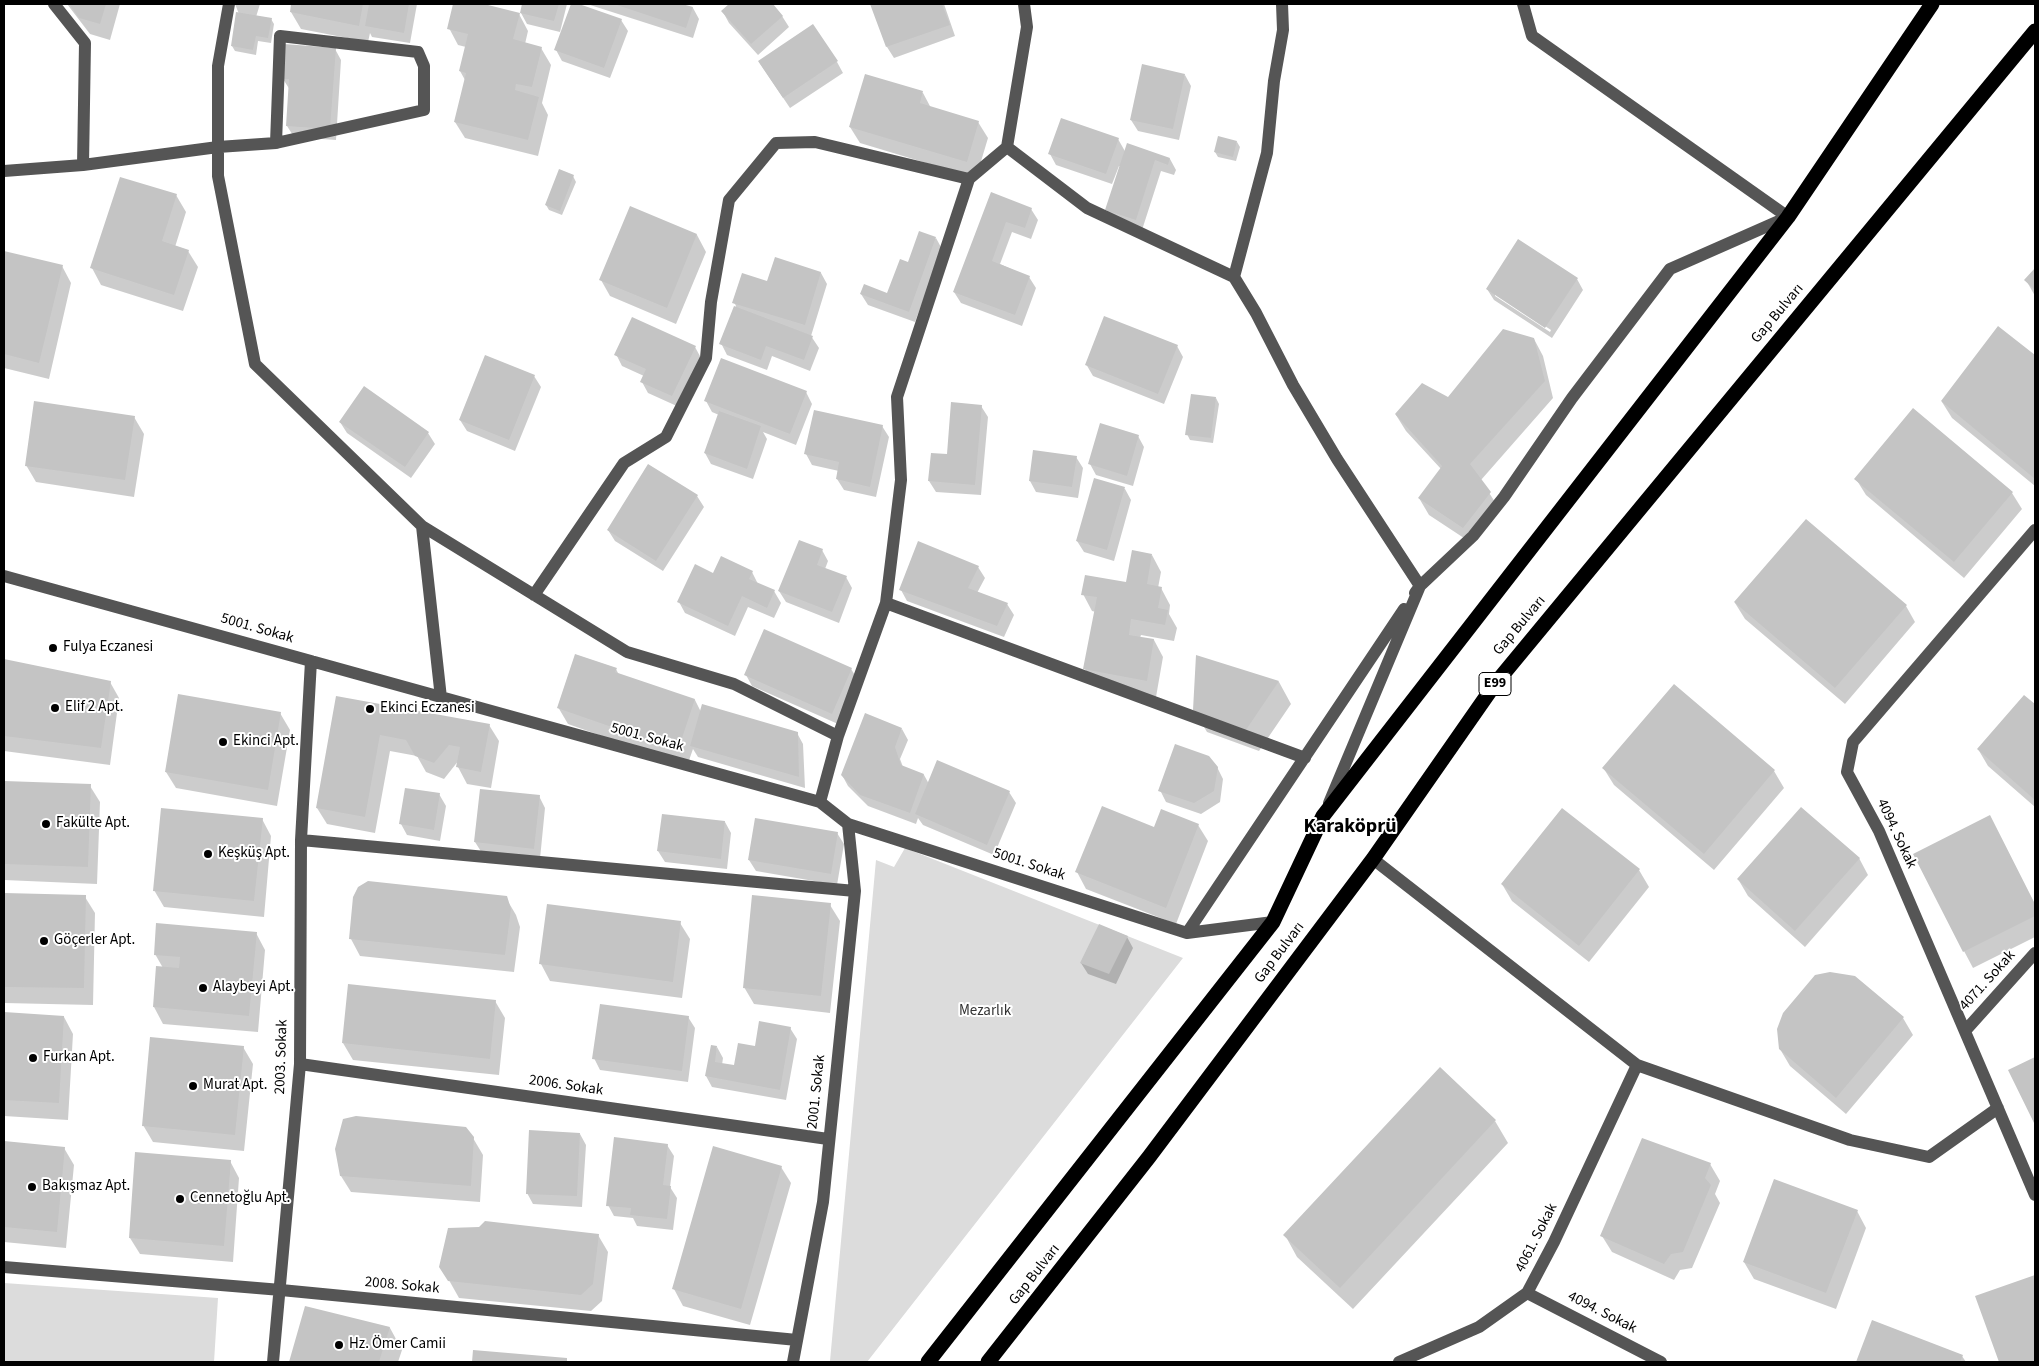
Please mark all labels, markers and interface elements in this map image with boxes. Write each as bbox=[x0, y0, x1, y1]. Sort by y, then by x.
street label: Gap Bulvarı bbox=[1748, 281, 1808, 347]
street label: Gap Bulvarı bbox=[1490, 593, 1550, 659]
street label: 5001. Sokak bbox=[218, 610, 296, 648]
place label: Fulya Eczanesi bbox=[63, 639, 153, 657]
marker: Fulya Eczanesi bbox=[47, 642, 59, 654]
road number: E99 bbox=[1479, 672, 1511, 696]
place label: Elif 2 Apt. bbox=[65, 699, 123, 717]
place label: Ekinci Eczanesi bbox=[380, 700, 475, 718]
marker: Elif 2 Apt. bbox=[49, 702, 61, 714]
marker: Ekinci Eczanesi bbox=[364, 703, 376, 715]
street label: 5001. Sokak bbox=[608, 720, 686, 756]
place label: Ekinci Apt. bbox=[233, 733, 299, 751]
marker: Ekinci Apt. bbox=[217, 736, 229, 748]
street label: 4094. Sokak bbox=[1872, 796, 1920, 872]
place label: Fakülte Apt. bbox=[56, 815, 130, 833]
district label: Karaköprü bbox=[1303, 816, 1397, 840]
marker: Fakülte Apt. bbox=[40, 818, 52, 830]
place label: Keşküş Apt. bbox=[218, 845, 290, 863]
street label: 5001. Sokak bbox=[991, 845, 1067, 885]
marker: Keşküş Apt. bbox=[202, 848, 214, 860]
street label: Gap Bulvarı bbox=[1251, 919, 1309, 987]
place label: Göçerler Apt. bbox=[54, 932, 135, 950]
marker: Göçerler Apt. bbox=[38, 935, 50, 947]
street label: 4071. Sokak bbox=[1956, 947, 2020, 1015]
place label: Alaybeyi Apt. bbox=[213, 979, 294, 997]
marker: Alaybeyi Apt. bbox=[197, 982, 209, 994]
park label: Mezarlık bbox=[959, 1003, 1011, 1021]
street label: 2003. Sokak bbox=[272, 1019, 292, 1095]
place label: Furkan Apt. bbox=[43, 1049, 115, 1067]
marker: Furkan Apt. bbox=[27, 1052, 39, 1064]
street label: 2001. Sokak bbox=[804, 1054, 830, 1130]
street label: 2006. Sokak bbox=[528, 1072, 604, 1100]
place label: Murat Apt. bbox=[203, 1077, 267, 1095]
marker: Murat Apt. bbox=[187, 1080, 199, 1092]
place label: Bakışmaz Apt. bbox=[42, 1178, 130, 1196]
marker: Bakışmaz Apt. bbox=[26, 1181, 38, 1193]
place label: Cennetoğlu Apt. bbox=[190, 1190, 290, 1208]
marker: Cennetoğlu Apt. bbox=[174, 1193, 186, 1205]
street label: 4061. Sokak bbox=[1512, 1201, 1562, 1275]
street label: Gap Bulvarı bbox=[1006, 1241, 1064, 1309]
street label: 2008. Sokak bbox=[364, 1274, 440, 1298]
street label: 4094. Sokak bbox=[1565, 1288, 1639, 1338]
place label: Hz. Ömer Camii bbox=[349, 1336, 446, 1354]
marker: Hz. Ömer Camii bbox=[333, 1339, 345, 1351]

